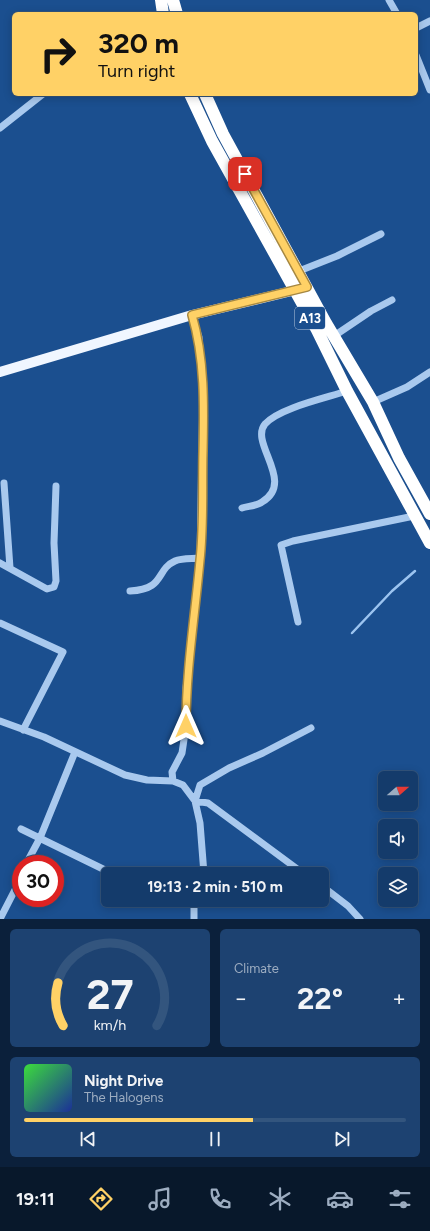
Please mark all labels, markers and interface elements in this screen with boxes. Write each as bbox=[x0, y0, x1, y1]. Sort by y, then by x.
text: 320 m bbox=[98, 26, 179, 60]
icon: right bbox=[32, 28, 84, 80]
text: Turn right bbox=[98, 60, 175, 82]
pin bbox=[228, 157, 262, 191]
icon: arrive bbox=[234, 163, 256, 185]
road number: A13 bbox=[295, 307, 325, 329]
position arrow bbox=[165, 705, 207, 747]
north arrow bbox=[378, 771, 418, 811]
map controls bbox=[378, 771, 418, 907]
button: sound bbox=[378, 819, 418, 859]
speed limit sign: 30 bbox=[12, 855, 64, 907]
button: layers bbox=[378, 867, 418, 907]
text: 19:13 · 2 min · 510 m bbox=[147, 878, 283, 896]
text: Climate bbox=[234, 961, 279, 976]
text: 27 bbox=[86, 969, 134, 1019]
text: 22° bbox=[297, 980, 343, 1017]
text: − bbox=[234, 985, 248, 1012]
text: + bbox=[392, 985, 406, 1012]
text: km/h bbox=[94, 1016, 126, 1034]
text: Night Drive bbox=[84, 1072, 163, 1090]
text: The Halogens bbox=[84, 1090, 164, 1105]
icon: previous bbox=[77, 1128, 99, 1150]
icon: pause bbox=[204, 1128, 226, 1150]
icon: next bbox=[331, 1128, 353, 1150]
icon: directions bbox=[87, 1185, 115, 1213]
icon: music bbox=[146, 1185, 174, 1213]
icon: phone bbox=[206, 1185, 234, 1213]
icon: climate bbox=[266, 1185, 294, 1213]
icon: car bbox=[326, 1185, 354, 1213]
icon: filters bbox=[386, 1185, 414, 1213]
text: 19:11 bbox=[16, 1188, 55, 1210]

